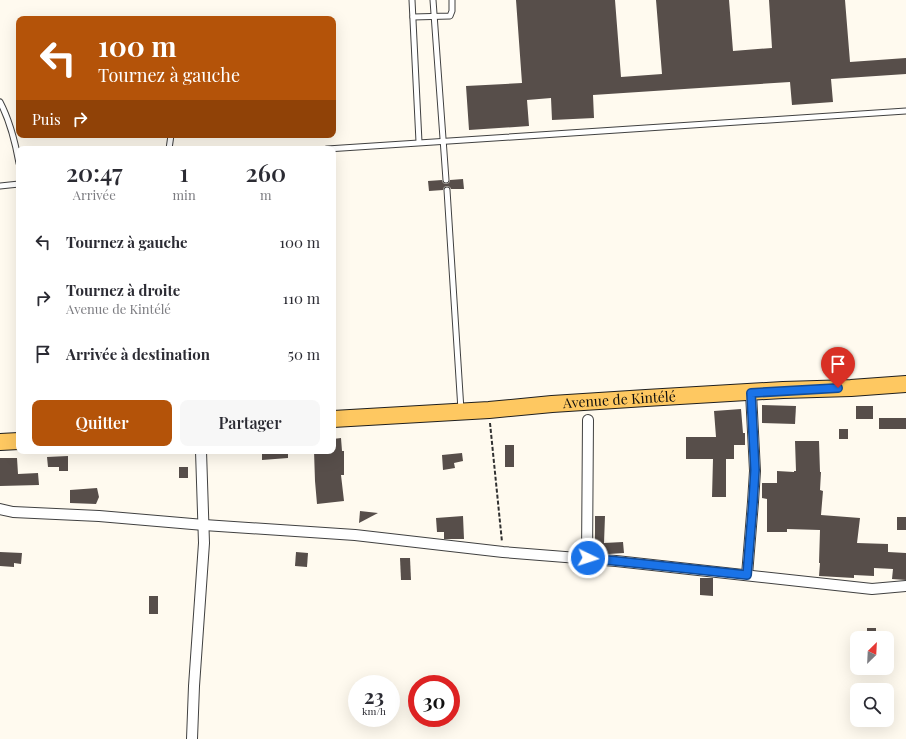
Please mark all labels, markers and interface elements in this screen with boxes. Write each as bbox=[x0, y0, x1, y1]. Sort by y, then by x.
text: 100 m bbox=[98, 27, 177, 64]
icon: left bbox=[32, 32, 84, 84]
text: Tournez à gauche bbox=[98, 63, 240, 87]
icon: right bbox=[69, 108, 91, 130]
text: Puis bbox=[32, 109, 61, 129]
text: 20:47 bbox=[66, 156, 123, 188]
text: 1 bbox=[180, 156, 189, 188]
text: 260 bbox=[246, 156, 286, 188]
text: Arrivée bbox=[73, 186, 116, 203]
text: min bbox=[173, 186, 196, 203]
text: m bbox=[260, 186, 272, 203]
icon: left bbox=[32, 231, 54, 253]
text: Tournez à gauche bbox=[66, 232, 188, 252]
text: 100 m bbox=[279, 232, 320, 252]
text: Tournez à droite bbox=[66, 280, 180, 300]
icon: right bbox=[32, 287, 54, 309]
text: 110 m bbox=[283, 288, 320, 308]
text: Avenue de Kintélé bbox=[66, 300, 171, 317]
icon: arrive bbox=[32, 343, 54, 365]
text: Arrivée à destination bbox=[66, 344, 210, 364]
text: 50 m bbox=[288, 344, 320, 364]
pin bbox=[821, 347, 855, 388]
icon: arrive bbox=[827, 353, 849, 375]
street label: Avenue de Kintélé bbox=[561, 386, 676, 412]
button: Quitter bbox=[32, 400, 172, 446]
button: Partager bbox=[180, 400, 320, 446]
position arrow bbox=[567, 537, 609, 579]
north arrow bbox=[850, 631, 894, 675]
map controls bbox=[850, 631, 894, 727]
speed limit sign: 30 bbox=[408, 675, 460, 727]
text: 23 bbox=[364, 682, 384, 709]
button: search bbox=[850, 683, 894, 727]
text: km/h bbox=[362, 704, 386, 718]

